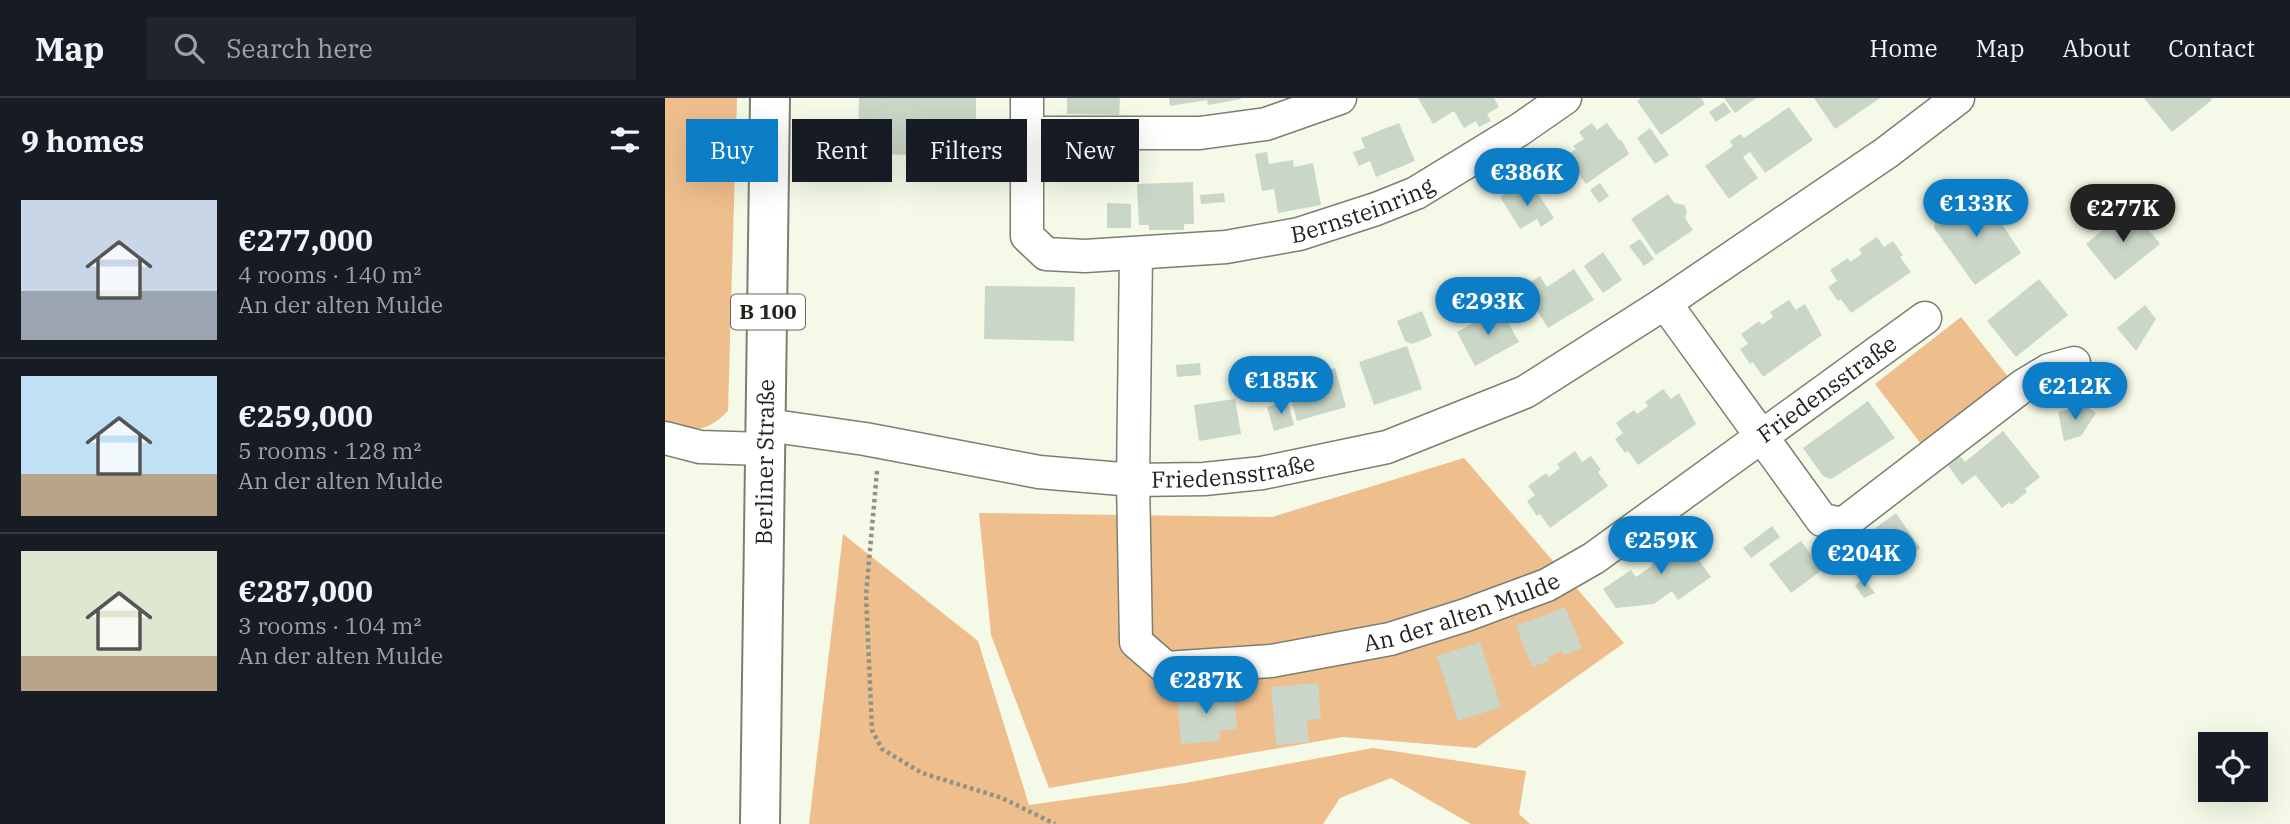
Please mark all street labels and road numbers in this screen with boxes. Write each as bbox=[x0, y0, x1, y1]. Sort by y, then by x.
street label: Bernsteinring bbox=[1288, 169, 1440, 249]
road number: B 100 bbox=[731, 294, 805, 330]
street label: Friedensstraße bbox=[1751, 328, 1902, 449]
street label: Berliner Straße bbox=[748, 379, 780, 545]
street label: Friedensstraße bbox=[1151, 446, 1317, 494]
street label: An der alten Mulde bbox=[1361, 565, 1565, 658]

